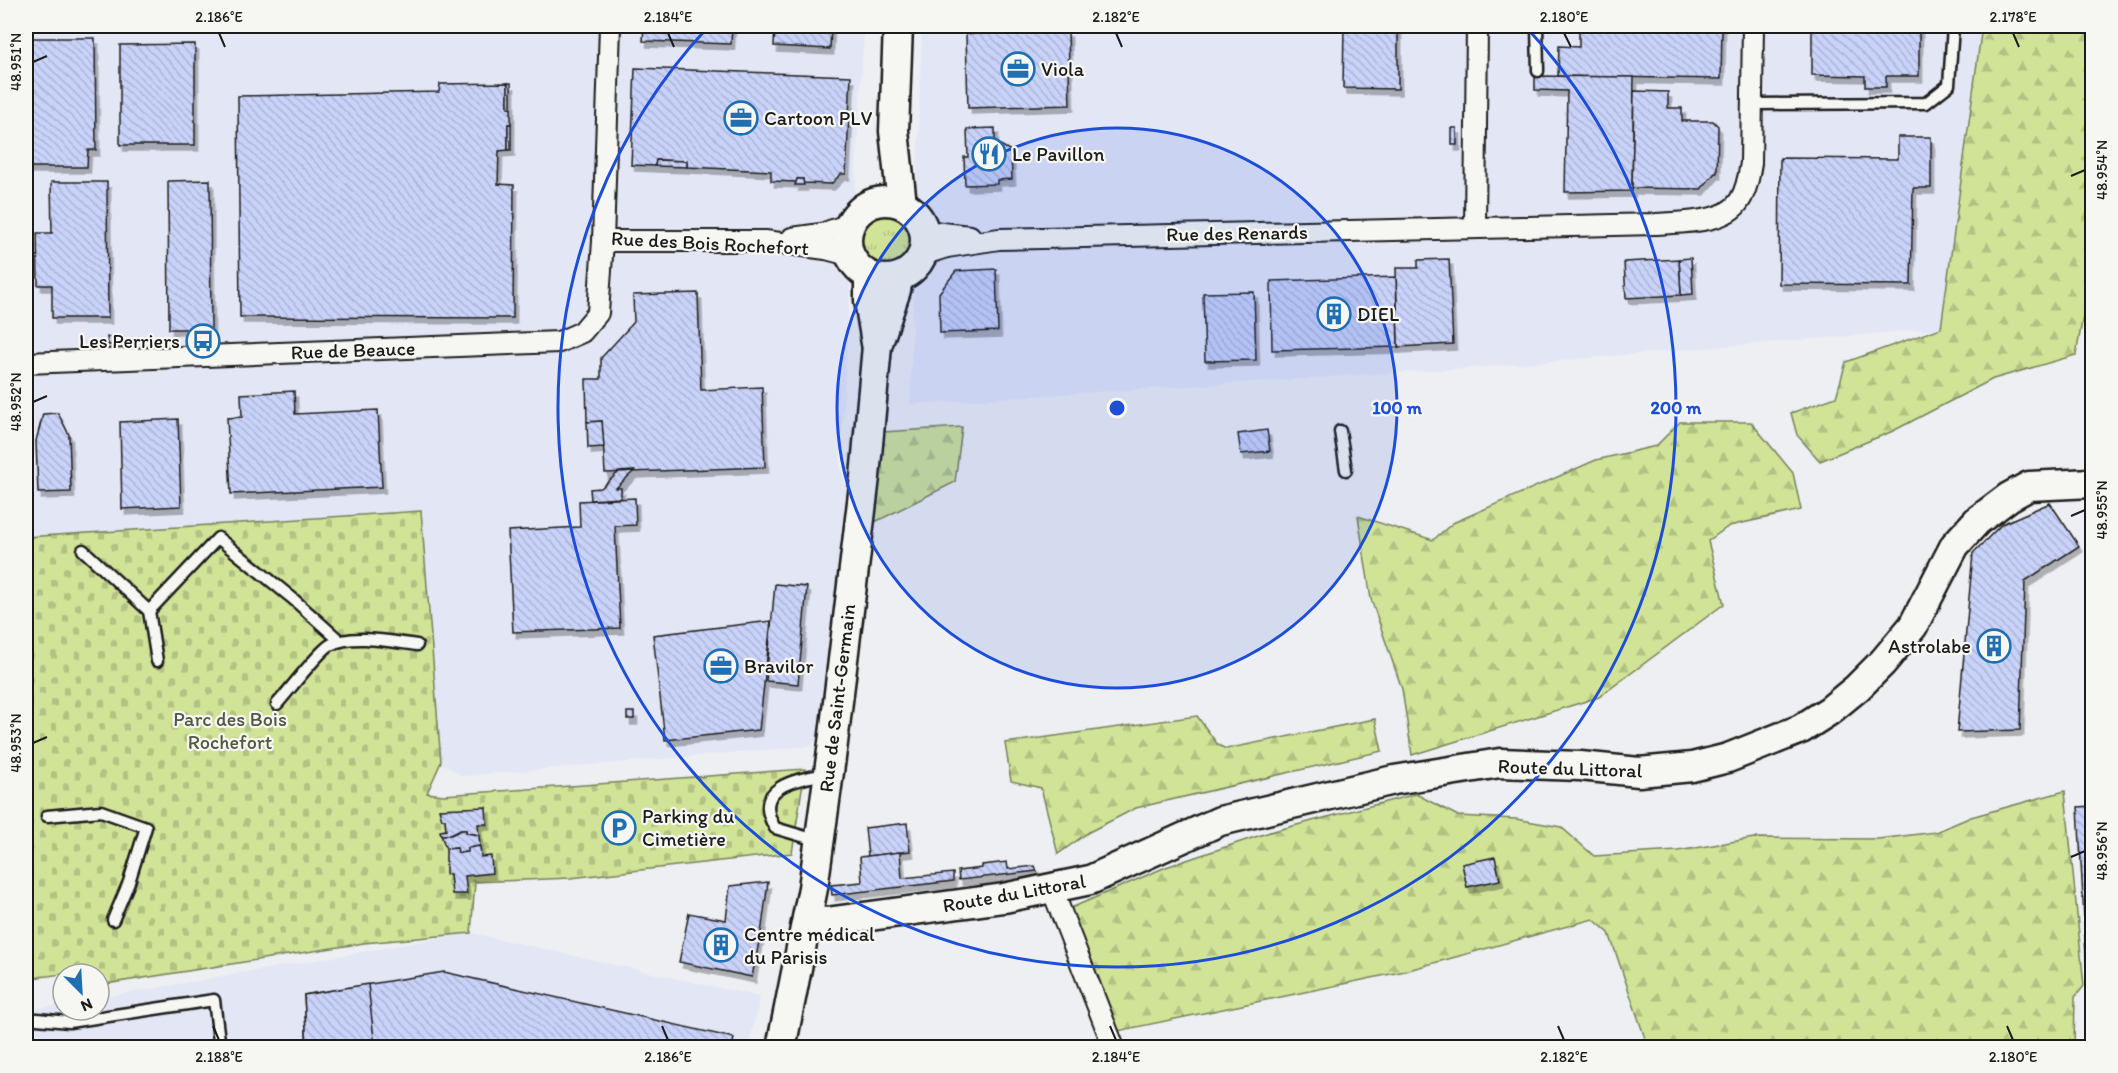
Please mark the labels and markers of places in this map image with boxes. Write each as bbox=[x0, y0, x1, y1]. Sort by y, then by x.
office icon: Viola bbox=[1000, 51, 1036, 87]
place label: Viola bbox=[1041, 57, 1085, 81]
office icon: Cartoon PLV bbox=[723, 100, 759, 136]
place label: Cartoon PLV bbox=[764, 106, 872, 130]
restaurant icon: Le Pavillon bbox=[971, 136, 1007, 172]
place label: Le Pavillon bbox=[1012, 142, 1105, 166]
building icon: DIEL bbox=[1316, 296, 1352, 332]
place label: DIEL bbox=[1357, 302, 1399, 326]
bus stop icon: Les Perriers bbox=[185, 323, 221, 359]
place label: Les Perriers bbox=[79, 329, 180, 353]
centre of rings bbox=[1107, 398, 1127, 418]
building icon: Astrolabe bbox=[1976, 628, 2012, 664]
place label: Astrolabe bbox=[1888, 634, 1971, 658]
office icon: Bravilor bbox=[703, 648, 739, 684]
place label: Bravilor bbox=[744, 654, 813, 678]
place label: Parking du Cimetière bbox=[642, 804, 734, 851]
parking icon: Parking du Cimetière bbox=[601, 810, 637, 846]
place label: Centre médical du Parisis bbox=[744, 922, 875, 969]
building icon: Centre médical du Parisis bbox=[703, 927, 739, 963]

